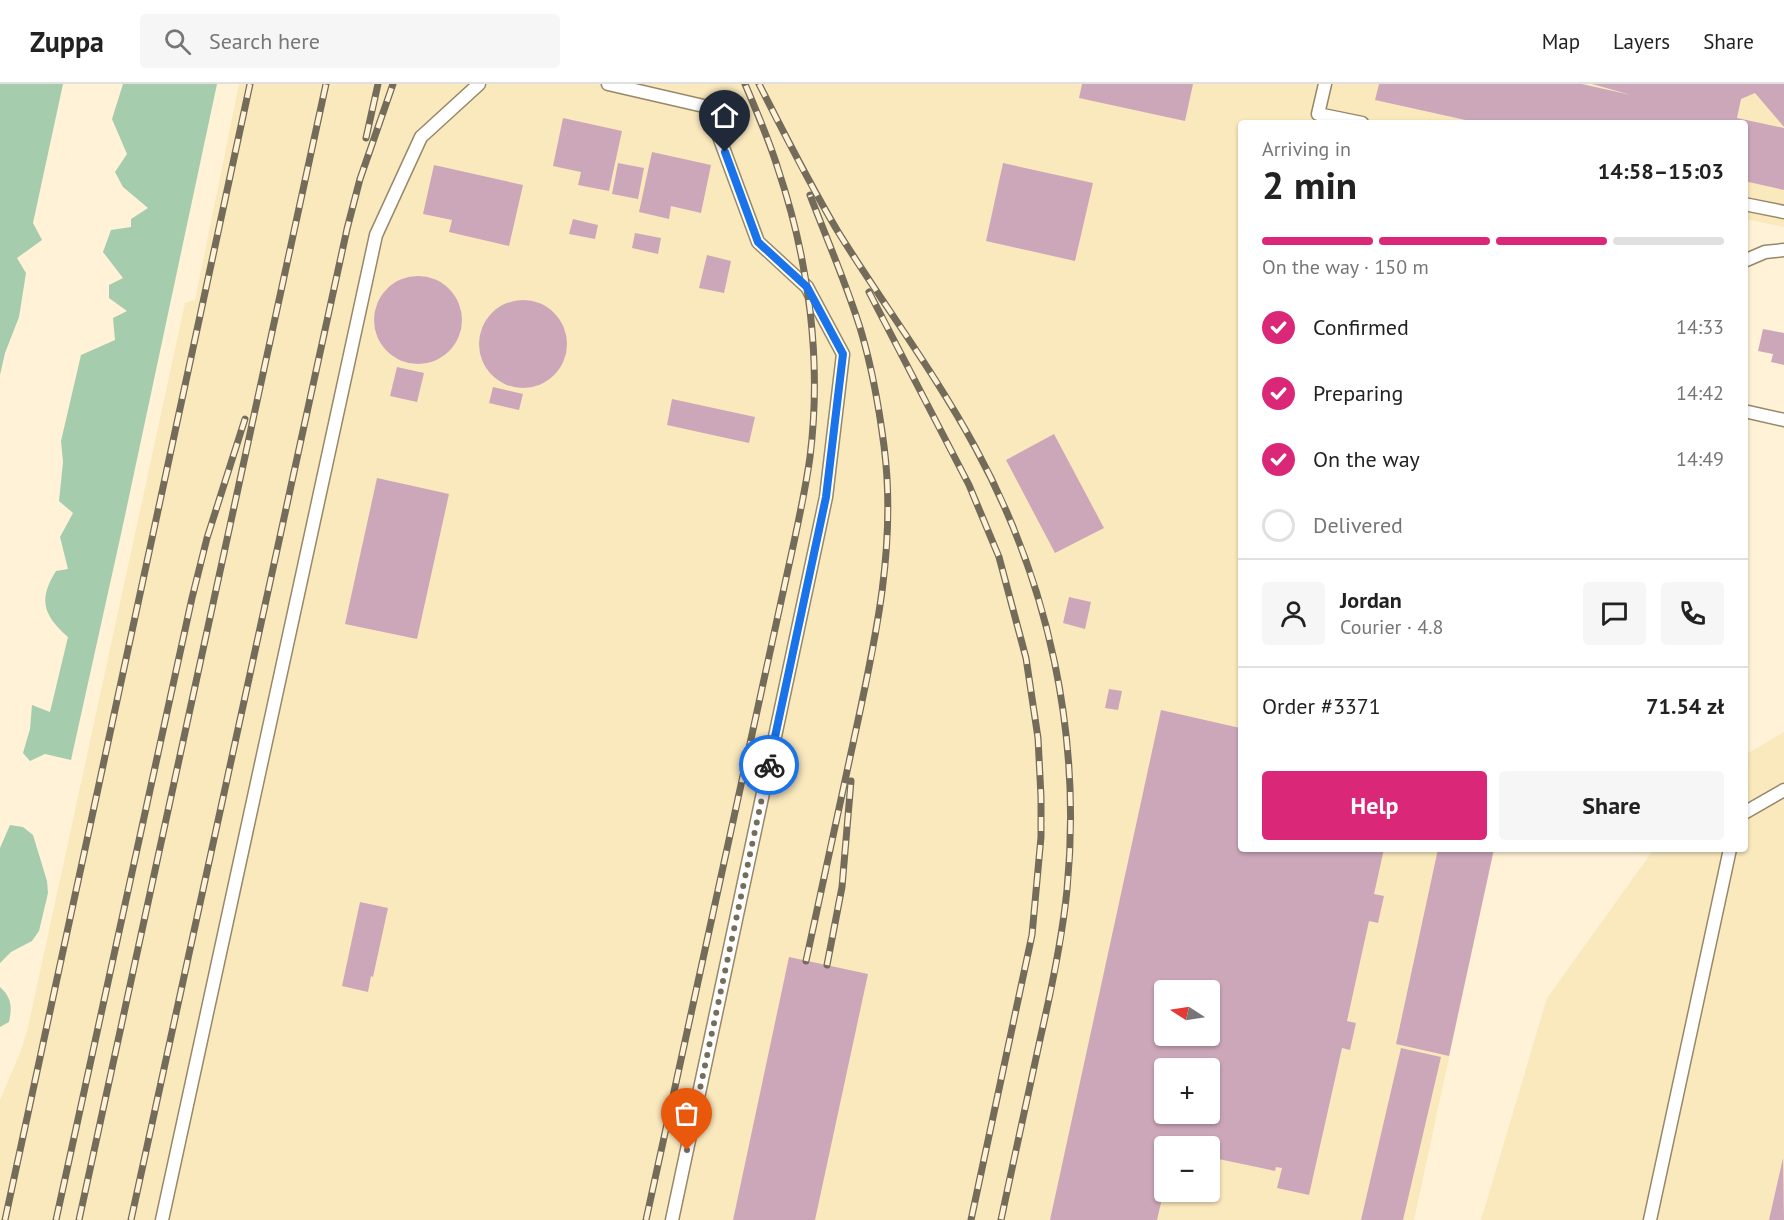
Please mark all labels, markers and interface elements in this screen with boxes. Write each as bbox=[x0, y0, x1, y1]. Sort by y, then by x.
search box bbox=[140, 14, 560, 68]
text: Zuppa bbox=[30, 23, 104, 60]
icon: search bbox=[161, 25, 194, 58]
text: Search here bbox=[209, 27, 320, 55]
text: Map bbox=[1542, 28, 1580, 55]
text: Layers bbox=[1613, 28, 1670, 55]
text: Share bbox=[1703, 28, 1754, 55]
pin bbox=[699, 90, 750, 152]
icon: home bbox=[708, 99, 741, 132]
text: Arriving in bbox=[1262, 136, 1351, 162]
text: 14:58–15:03 bbox=[1598, 157, 1724, 185]
text: 2 min bbox=[1262, 159, 1357, 210]
text: On the way · 150 m bbox=[1262, 254, 1429, 280]
icon: check bbox=[1262, 311, 1295, 344]
text: Confirmed bbox=[1313, 313, 1409, 341]
text: 14:33 bbox=[1676, 314, 1724, 340]
icon: check bbox=[1262, 377, 1295, 410]
text: Preparing bbox=[1313, 379, 1403, 407]
text: 14:42 bbox=[1676, 380, 1724, 406]
icon: check bbox=[1262, 443, 1295, 476]
text: On the way bbox=[1313, 445, 1420, 473]
text: 14:49 bbox=[1676, 446, 1724, 472]
text: Delivered bbox=[1313, 511, 1403, 539]
button: person bbox=[1262, 582, 1325, 645]
button: chat bbox=[1583, 582, 1646, 645]
button: phone bbox=[1661, 582, 1724, 645]
text: Jordan bbox=[1340, 586, 1402, 614]
text: Courier · 4.8 bbox=[1340, 614, 1443, 640]
text: Order #3371 bbox=[1262, 692, 1381, 720]
text: 71.54 zł bbox=[1646, 692, 1724, 720]
courier bbox=[739, 735, 799, 795]
icon: bike bbox=[753, 749, 786, 782]
button: Help bbox=[1262, 771, 1487, 840]
button: Share bbox=[1499, 771, 1724, 840]
north arrow bbox=[1154, 980, 1220, 1046]
map controls bbox=[1154, 980, 1220, 1202]
button: + bbox=[1154, 1058, 1220, 1124]
pin bbox=[661, 1088, 712, 1150]
icon: bag bbox=[670, 1097, 703, 1130]
button: − bbox=[1154, 1136, 1220, 1202]

